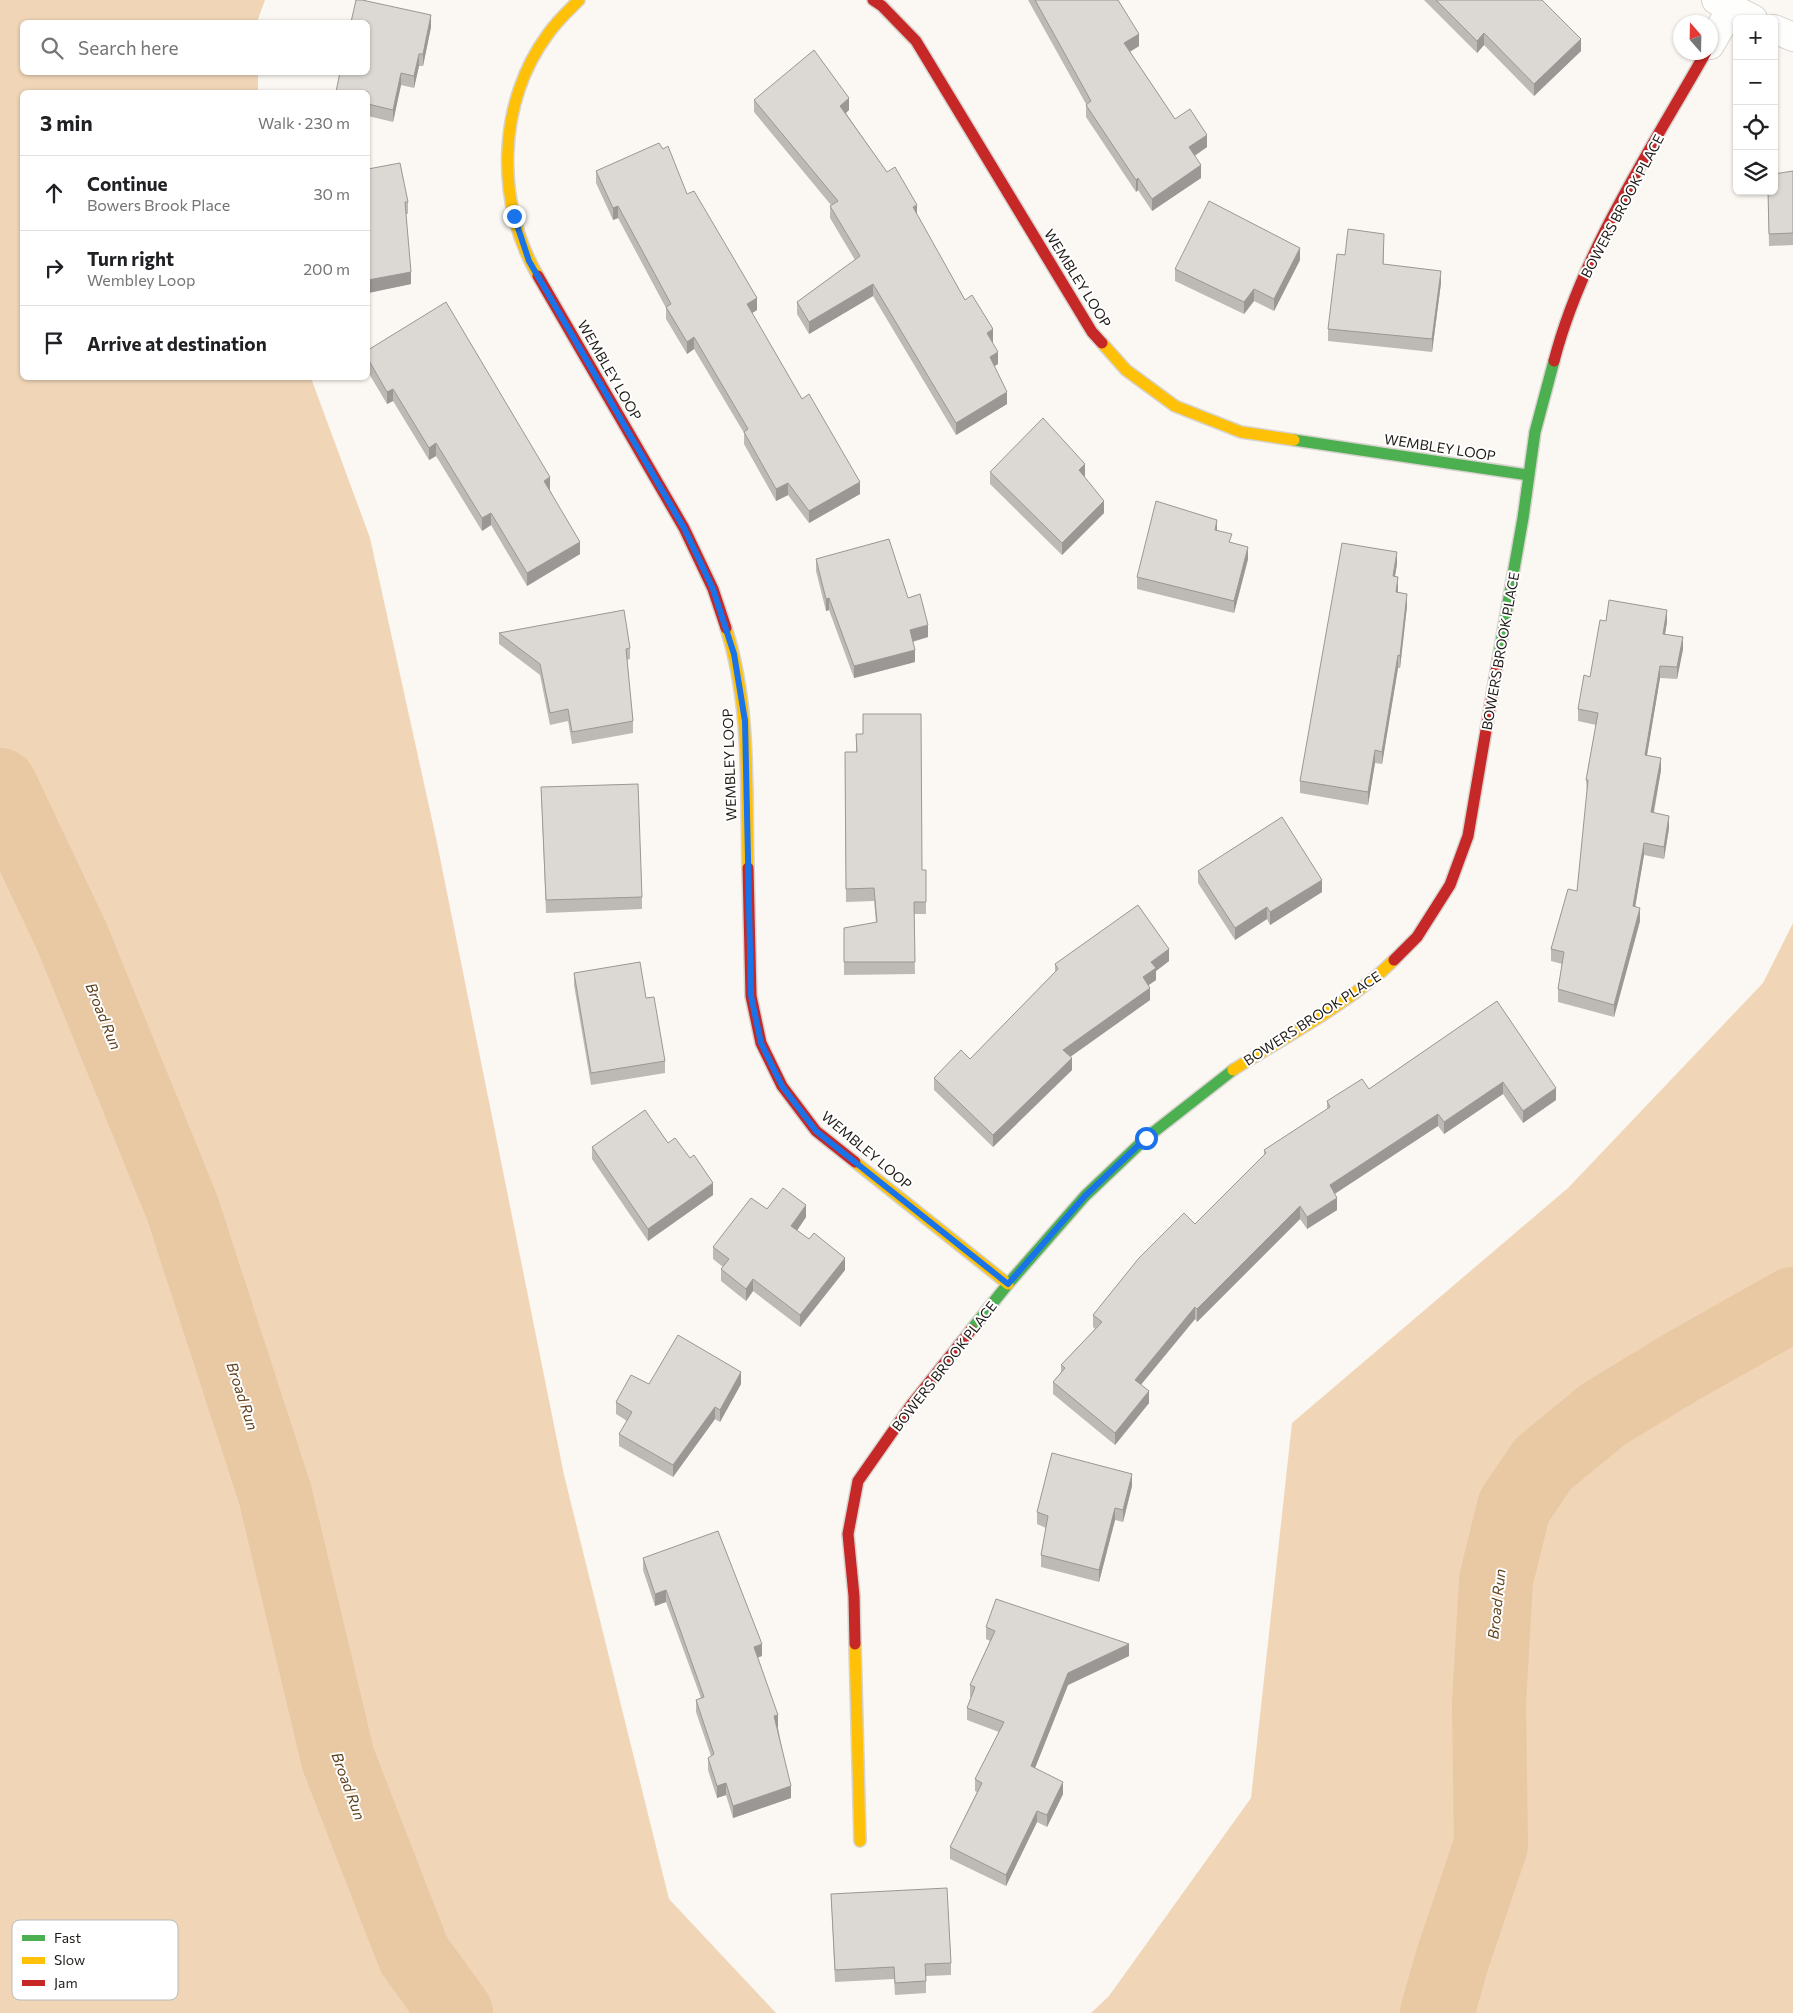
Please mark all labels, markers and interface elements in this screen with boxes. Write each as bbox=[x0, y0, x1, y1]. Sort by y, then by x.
north arrow bbox=[1673, 15, 1718, 60]
map controls bbox=[1733, 15, 1778, 195]
button: + bbox=[1733, 15, 1778, 60]
search box bbox=[20, 20, 370, 75]
icon: search bbox=[38, 34, 66, 62]
text: Search here bbox=[78, 36, 178, 59]
button: − bbox=[1733, 60, 1778, 105]
button: locate bbox=[1733, 105, 1778, 150]
text: 3 min bbox=[40, 110, 93, 135]
text: Walk · 230 m bbox=[258, 113, 350, 132]
street label: BOWERS BROOK PLACE bbox=[1577, 131, 1667, 281]
button: layers bbox=[1733, 150, 1778, 195]
text: Continue bbox=[87, 172, 167, 195]
icon: ahead bbox=[40, 179, 68, 207]
text: 30 m bbox=[313, 184, 350, 203]
text: Bowers Brook Place bbox=[87, 195, 230, 214]
route end bbox=[503, 205, 526, 228]
street label: WEMBLEY LOOP bbox=[1041, 226, 1115, 330]
text: Turn right bbox=[87, 247, 174, 270]
icon: right bbox=[40, 254, 68, 282]
text: 200 m bbox=[303, 259, 350, 278]
text: Wembley Loop bbox=[87, 270, 195, 289]
street label: WEMBLEY LOOP bbox=[574, 317, 646, 423]
icon: arrive bbox=[40, 329, 68, 357]
text: Arrive at destination bbox=[87, 332, 267, 355]
street label: WEMBLEY LOOP bbox=[1383, 430, 1497, 464]
street label: BOWERS BROOK PLACE bbox=[1478, 571, 1522, 731]
street label: WEMBLEY LOOP bbox=[719, 708, 739, 822]
street label: BOWERS BROOK PLACE bbox=[1240, 967, 1384, 1069]
water label: Broad Run bbox=[82, 980, 126, 1052]
street label: WEMBLEY LOOP bbox=[818, 1107, 916, 1193]
route start bbox=[1135, 1127, 1158, 1150]
street label: BOWERS BROOK PLACE bbox=[888, 1298, 1000, 1434]
water label: Broad Run bbox=[224, 1360, 262, 1432]
water label: Broad Run bbox=[1483, 1568, 1509, 1640]
water label: Broad Run bbox=[328, 1750, 370, 1822]
legend bbox=[12, 1920, 178, 2000]
text: Fast bbox=[54, 1929, 81, 1946]
text: Slow bbox=[54, 1951, 85, 1968]
text: Jam bbox=[54, 1974, 78, 1991]

